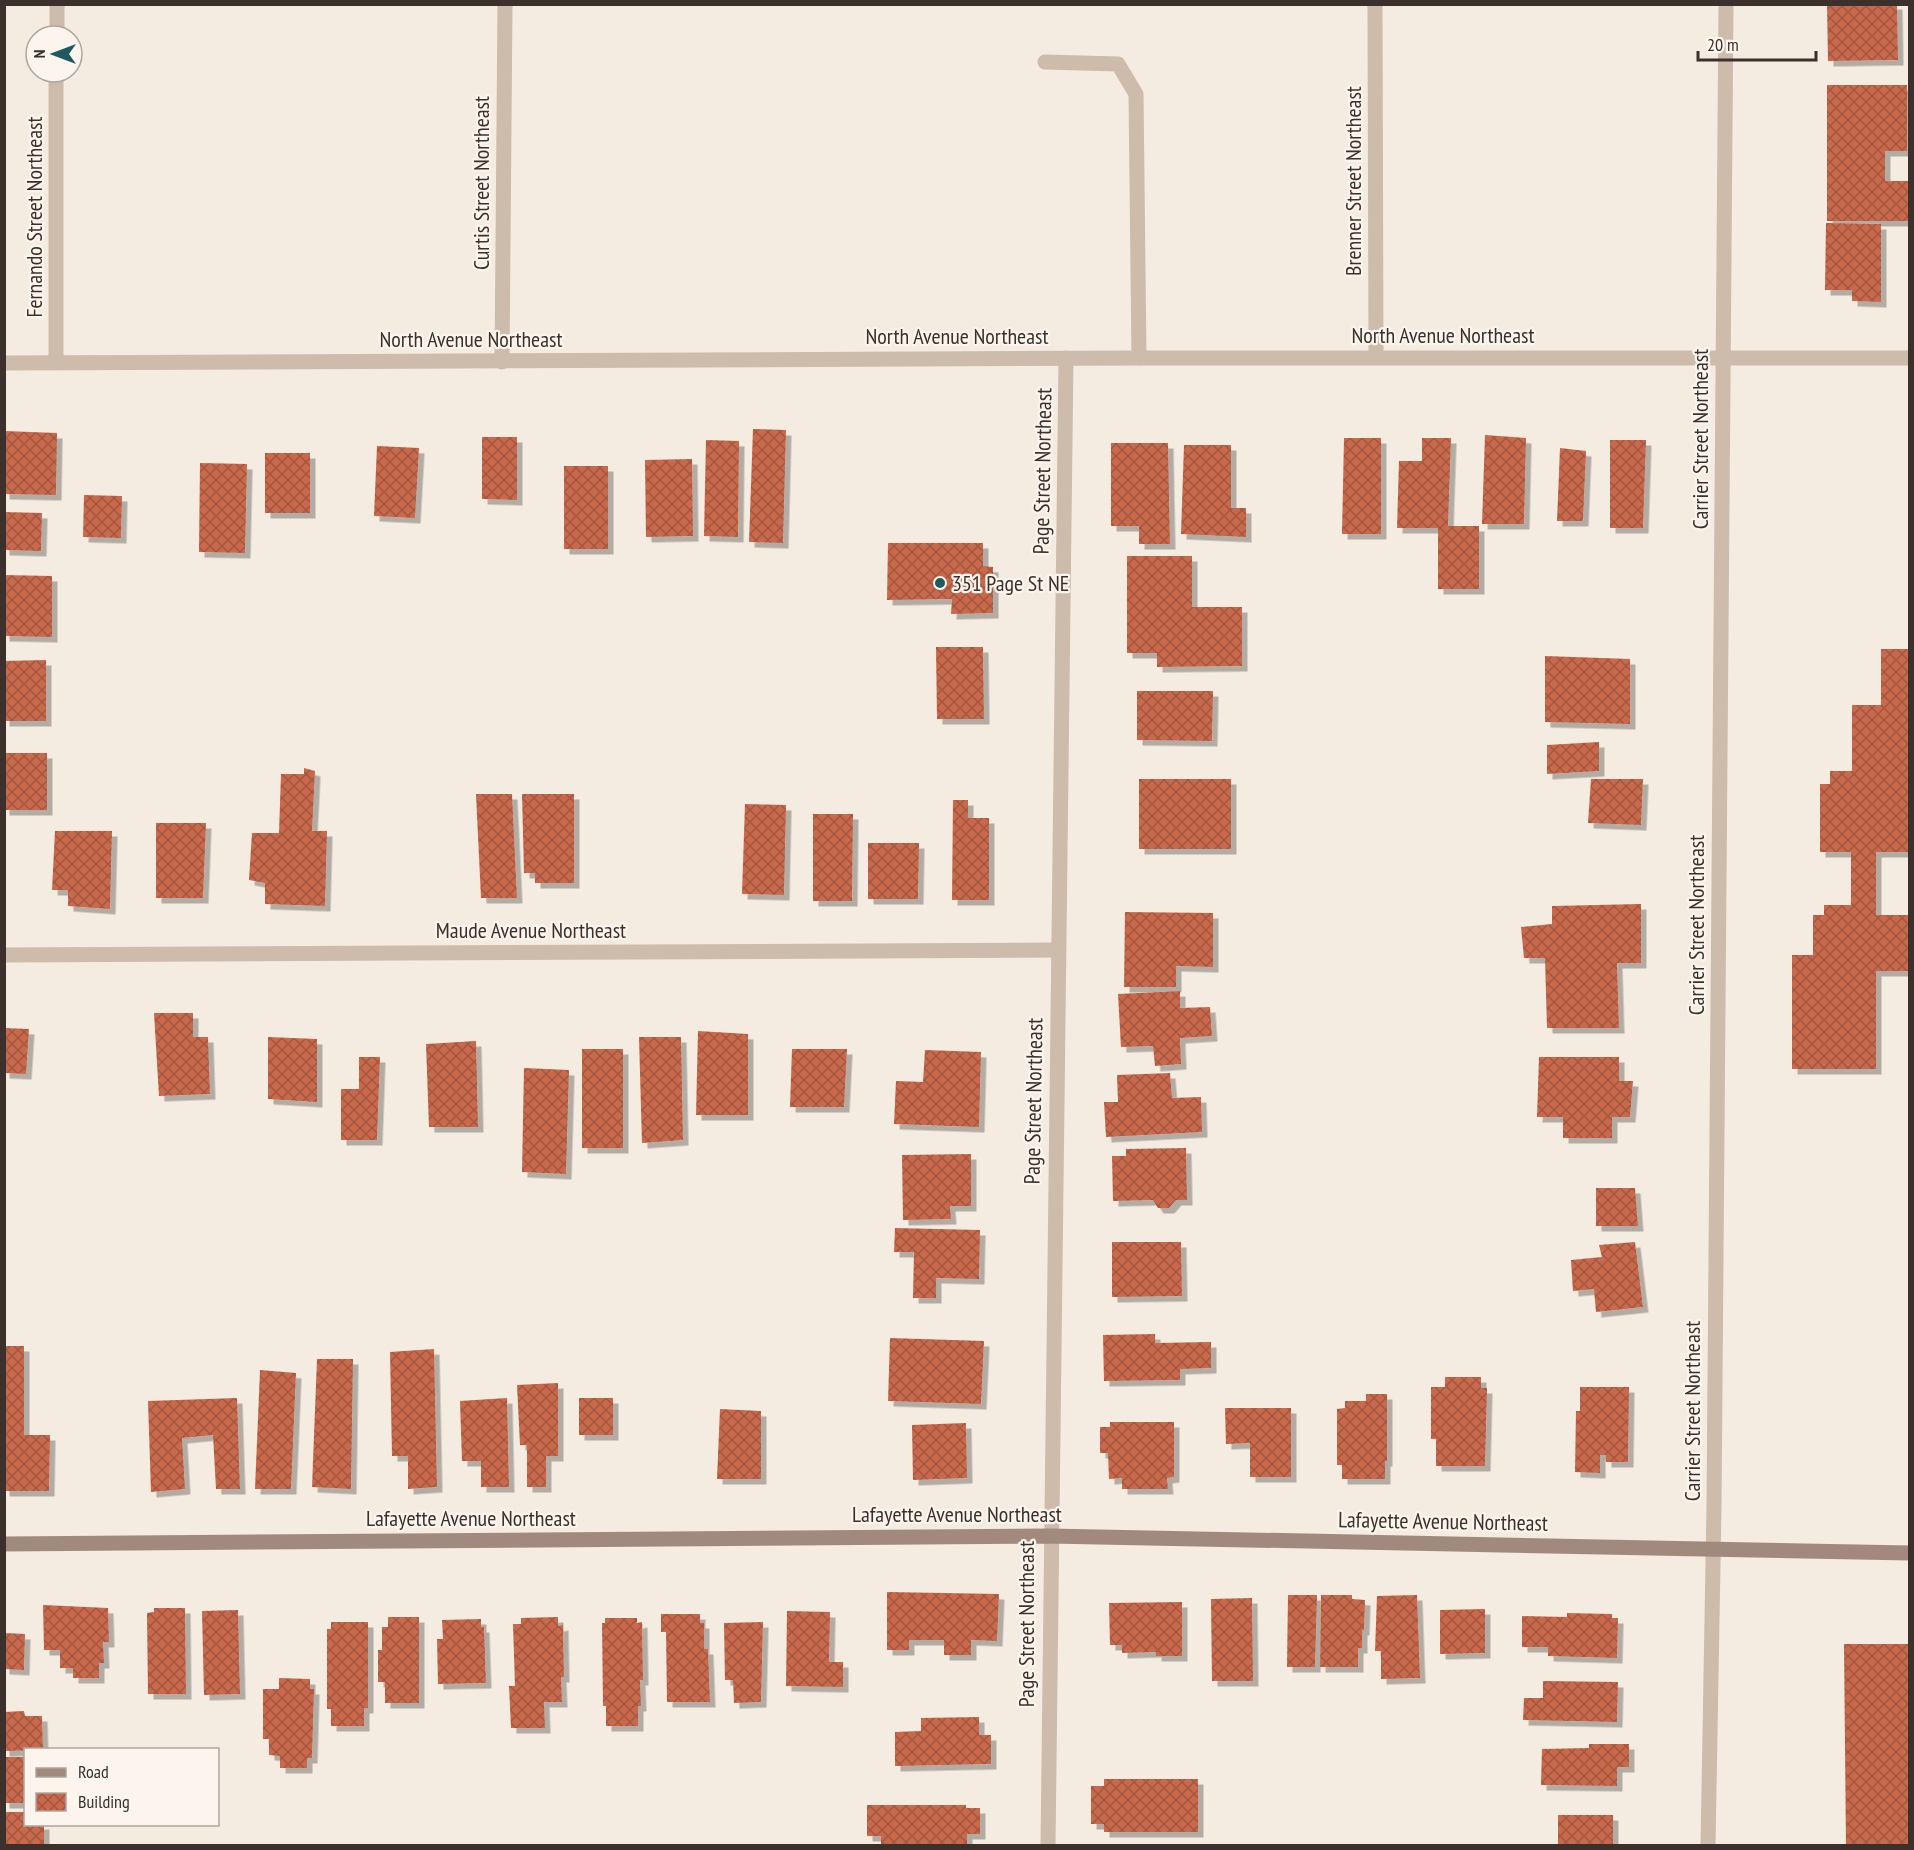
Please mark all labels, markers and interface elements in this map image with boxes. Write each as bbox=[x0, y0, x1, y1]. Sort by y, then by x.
north arrow bbox=[24, 24, 84, 84]
scale bar bbox=[1698, 24, 1816, 62]
text: 20 m bbox=[1707, 33, 1739, 56]
text: N bbox=[29, 50, 49, 58]
street label: Brenner Street Northeast bbox=[1339, 86, 1367, 276]
street label: Curtis Street Northeast bbox=[467, 96, 495, 270]
street label: Fernando Street Northeast bbox=[20, 116, 48, 318]
street label: North Avenue Northeast bbox=[1352, 321, 1535, 349]
street label: North Avenue Northeast bbox=[866, 322, 1049, 350]
street label: North Avenue Northeast bbox=[380, 325, 563, 353]
street label: Carrier Street Northeast bbox=[1686, 349, 1714, 529]
street label: Page Street Northeast bbox=[1027, 387, 1057, 555]
place label: 351 Page St NE bbox=[952, 569, 1069, 597]
marker: 351 Page St NE bbox=[933, 576, 947, 590]
street label: Carrier Street Northeast bbox=[1682, 835, 1710, 1015]
street label: Maude Avenue Northeast bbox=[436, 916, 626, 944]
street label: Page Street Northeast bbox=[1018, 1017, 1048, 1185]
street label: Carrier Street Northeast bbox=[1678, 1321, 1706, 1501]
street label: Lafayette Avenue Northeast bbox=[852, 1500, 1062, 1528]
street label: Lafayette Avenue Northeast bbox=[366, 1504, 576, 1532]
street label: Lafayette Avenue Northeast bbox=[1338, 1505, 1548, 1537]
street label: Page Street Northeast bbox=[1012, 1541, 1040, 1707]
legend bbox=[24, 1748, 219, 1826]
text: Road bbox=[78, 1760, 109, 1783]
text: Building bbox=[78, 1790, 130, 1813]

